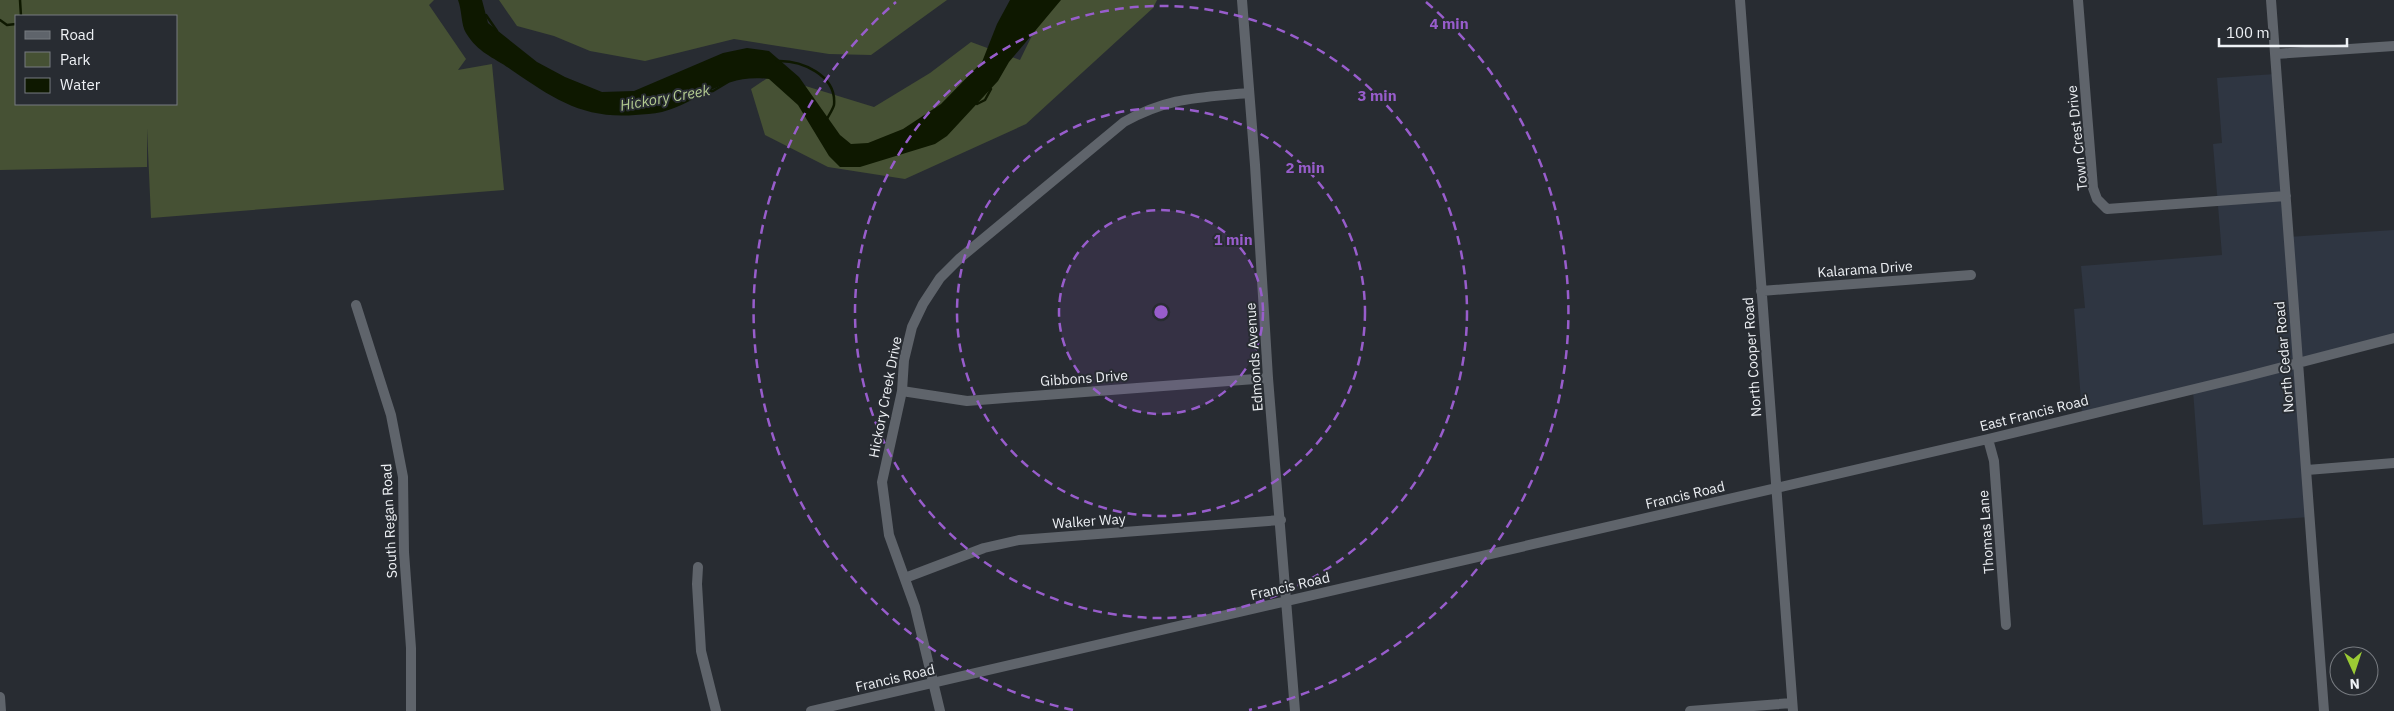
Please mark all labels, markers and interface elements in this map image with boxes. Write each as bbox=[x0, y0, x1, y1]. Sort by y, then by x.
text: 4 min bbox=[1429, 14, 1469, 33]
legend bbox=[15, 15, 178, 105]
scale bar bbox=[2219, 15, 2346, 47]
text: 100 m bbox=[2226, 23, 2270, 42]
text: Road bbox=[60, 25, 95, 44]
text: Park bbox=[60, 50, 90, 69]
text: Water bbox=[60, 75, 101, 94]
water label: Hickory Creek bbox=[618, 80, 712, 115]
street label: Town Crest Drive bbox=[2062, 84, 2091, 192]
text: 3 min bbox=[1357, 86, 1397, 105]
text: 2 min bbox=[1285, 158, 1325, 177]
text: 1 min bbox=[1213, 230, 1253, 249]
street label: Kalarama Drive bbox=[1817, 257, 1914, 281]
street label: North Cooper Road bbox=[1739, 297, 1765, 417]
street label: North Cedar Road bbox=[2270, 301, 2298, 413]
street label: Edmonds Avenue bbox=[1241, 302, 1267, 412]
centre of rings bbox=[1152, 303, 1170, 321]
street label: Hickory Creek Drive bbox=[864, 334, 906, 459]
street label: Gibbons Drive bbox=[1040, 366, 1129, 390]
street label: East Francis Road bbox=[1978, 391, 2090, 435]
street label: South Regan Road bbox=[377, 463, 401, 579]
street label: Francis Road bbox=[1644, 477, 1726, 513]
street label: Thomas Lane bbox=[1974, 489, 1998, 574]
street label: Walker Way bbox=[1052, 509, 1126, 533]
street label: Francis Road bbox=[1249, 568, 1331, 604]
north arrow bbox=[2329, 646, 2379, 696]
street label: Francis Road bbox=[854, 660, 936, 696]
text: N bbox=[2349, 675, 2360, 693]

